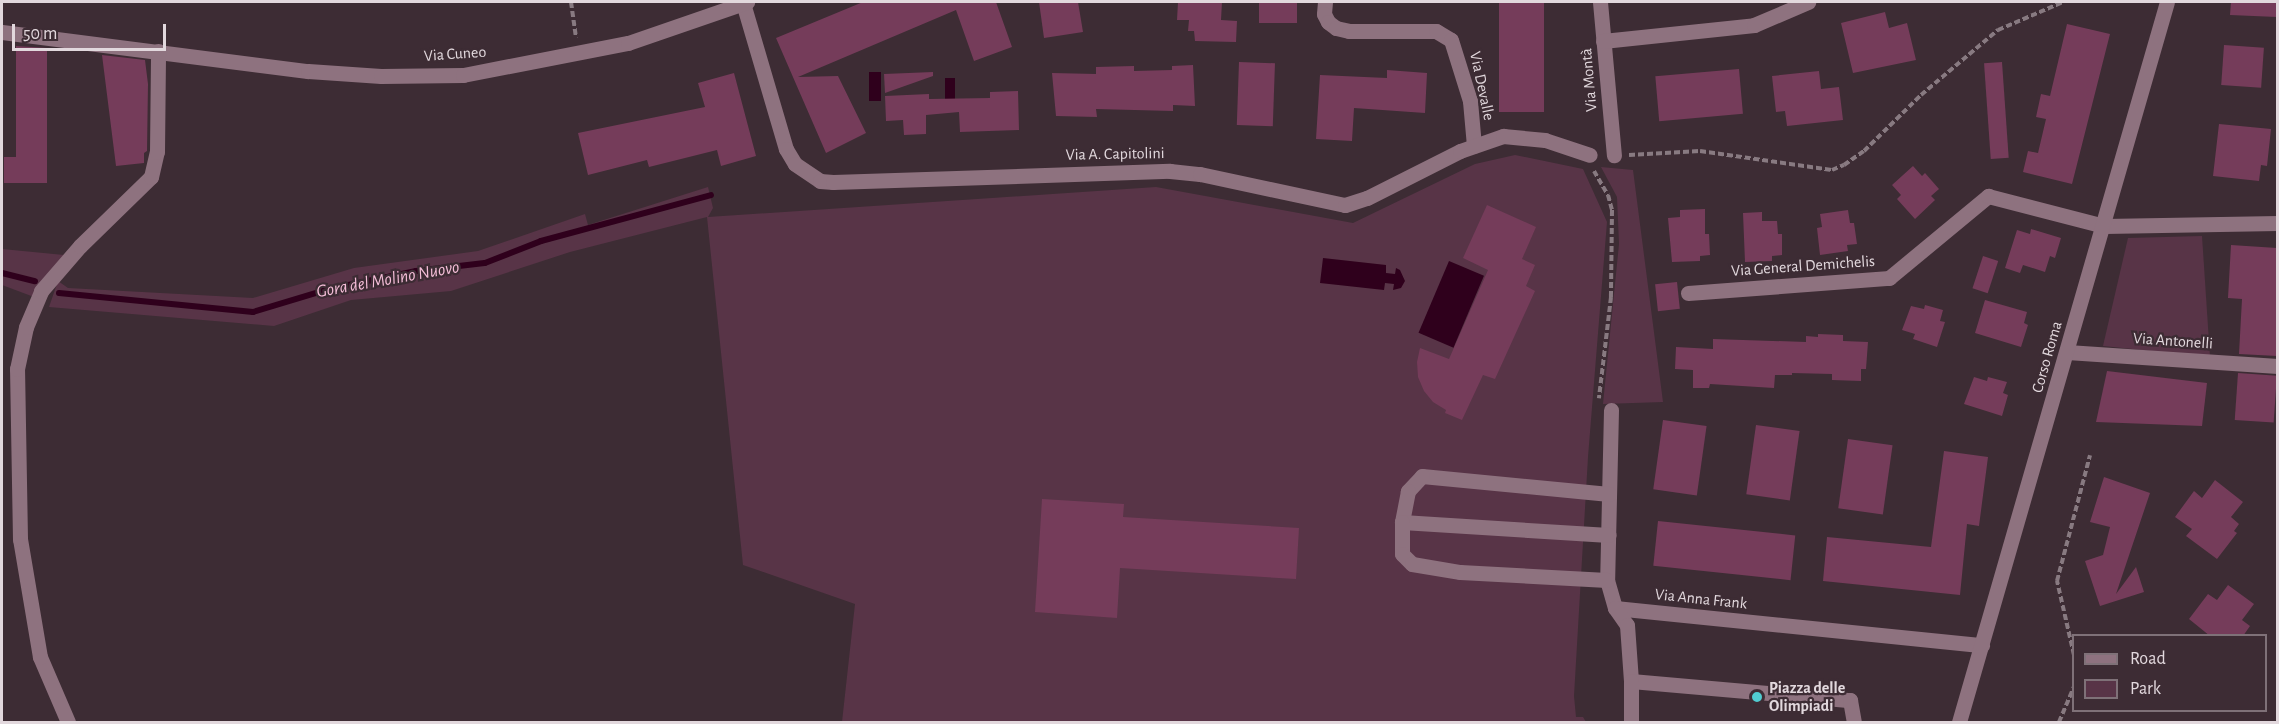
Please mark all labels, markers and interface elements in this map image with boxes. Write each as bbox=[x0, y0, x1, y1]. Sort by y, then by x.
scale bar bbox=[15, 12, 170, 50]
text: 50 m bbox=[23, 25, 57, 43]
street label: Via Cuneo bbox=[423, 42, 487, 66]
street label: Via Montà bbox=[1577, 47, 1601, 113]
street label: Via Devalle bbox=[1465, 50, 1499, 122]
street label: Via A. Capitolini bbox=[1065, 144, 1165, 164]
street label: Via General Demichelis bbox=[1730, 251, 1876, 281]
water label: Gora del Molino Nuovo bbox=[315, 257, 461, 303]
street label: Corso Roma bbox=[2028, 319, 2066, 395]
street label: Via Antonelli bbox=[2132, 329, 2214, 353]
street label: Via Anna Frank bbox=[1654, 585, 1748, 613]
legend bbox=[2072, 634, 2267, 712]
text: Road bbox=[2130, 650, 2166, 668]
place label: Piazza delle Olimpiadi bbox=[1769, 678, 1845, 716]
text: Park bbox=[2130, 680, 2161, 698]
marker: Piazza delle Olimpiadi bbox=[1750, 690, 1764, 704]

